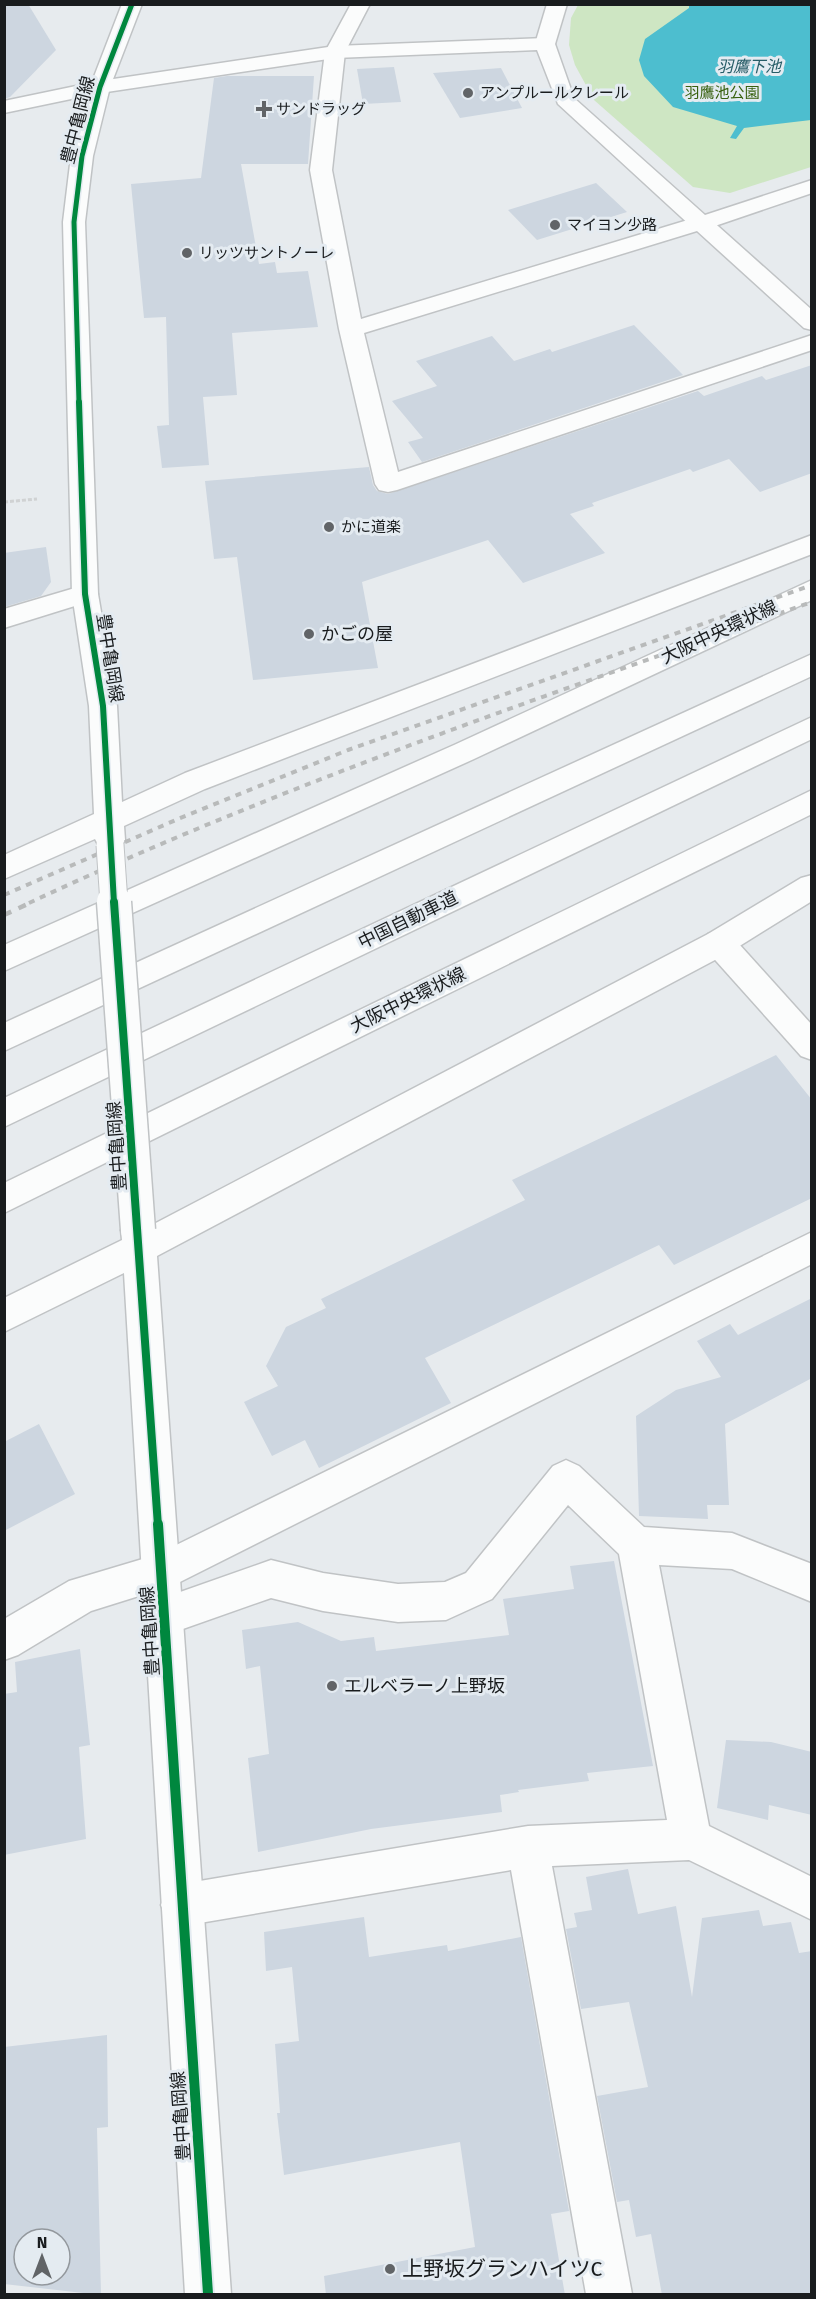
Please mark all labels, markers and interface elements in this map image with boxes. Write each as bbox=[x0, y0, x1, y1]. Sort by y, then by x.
water label: 羽鷹下池 bbox=[717, 57, 783, 76]
street label: 豊中亀岡線 bbox=[56, 74, 100, 166]
place label: アンプルールクレール bbox=[480, 84, 629, 102]
park label: 羽鷹池公園 bbox=[684, 84, 760, 102]
marker: アンプルールクレール bbox=[461, 86, 475, 100]
place label: サンドラッグ bbox=[276, 100, 366, 118]
marker: サンドラッグ bbox=[257, 102, 271, 116]
place label: マイヨン少路 bbox=[567, 216, 657, 234]
marker: マイヨン少路 bbox=[548, 218, 562, 232]
place label: リッツサントノーレ bbox=[199, 244, 334, 262]
marker: リッツサントノーレ bbox=[180, 246, 194, 260]
place label: かに道楽 bbox=[341, 518, 401, 536]
marker: かに道楽 bbox=[322, 520, 336, 534]
street label: 大阪中央環状線 bbox=[657, 595, 781, 669]
street label: 豊中亀岡線 bbox=[92, 612, 128, 704]
place label: かごの屋 bbox=[321, 623, 393, 645]
marker: かごの屋 bbox=[302, 627, 316, 641]
street label: 中国自動車道 bbox=[355, 886, 461, 954]
street label: 大阪中央環状線 bbox=[347, 962, 469, 1038]
street label: 豊中亀岡線 bbox=[103, 1100, 131, 1192]
street label: 豊中亀岡線 bbox=[136, 1585, 164, 1677]
place label: エルベラーノ上野坂 bbox=[344, 1675, 505, 1697]
marker: エルベラーノ上野坂 bbox=[325, 1679, 339, 1693]
street label: 豊中亀岡線 bbox=[167, 2070, 195, 2162]
north arrow bbox=[12, 2227, 72, 2287]
text: N bbox=[37, 2233, 47, 2252]
place label: 上野坂グランハイツC bbox=[402, 2256, 603, 2282]
marker: 上野坂グランハイツC bbox=[383, 2262, 397, 2276]

